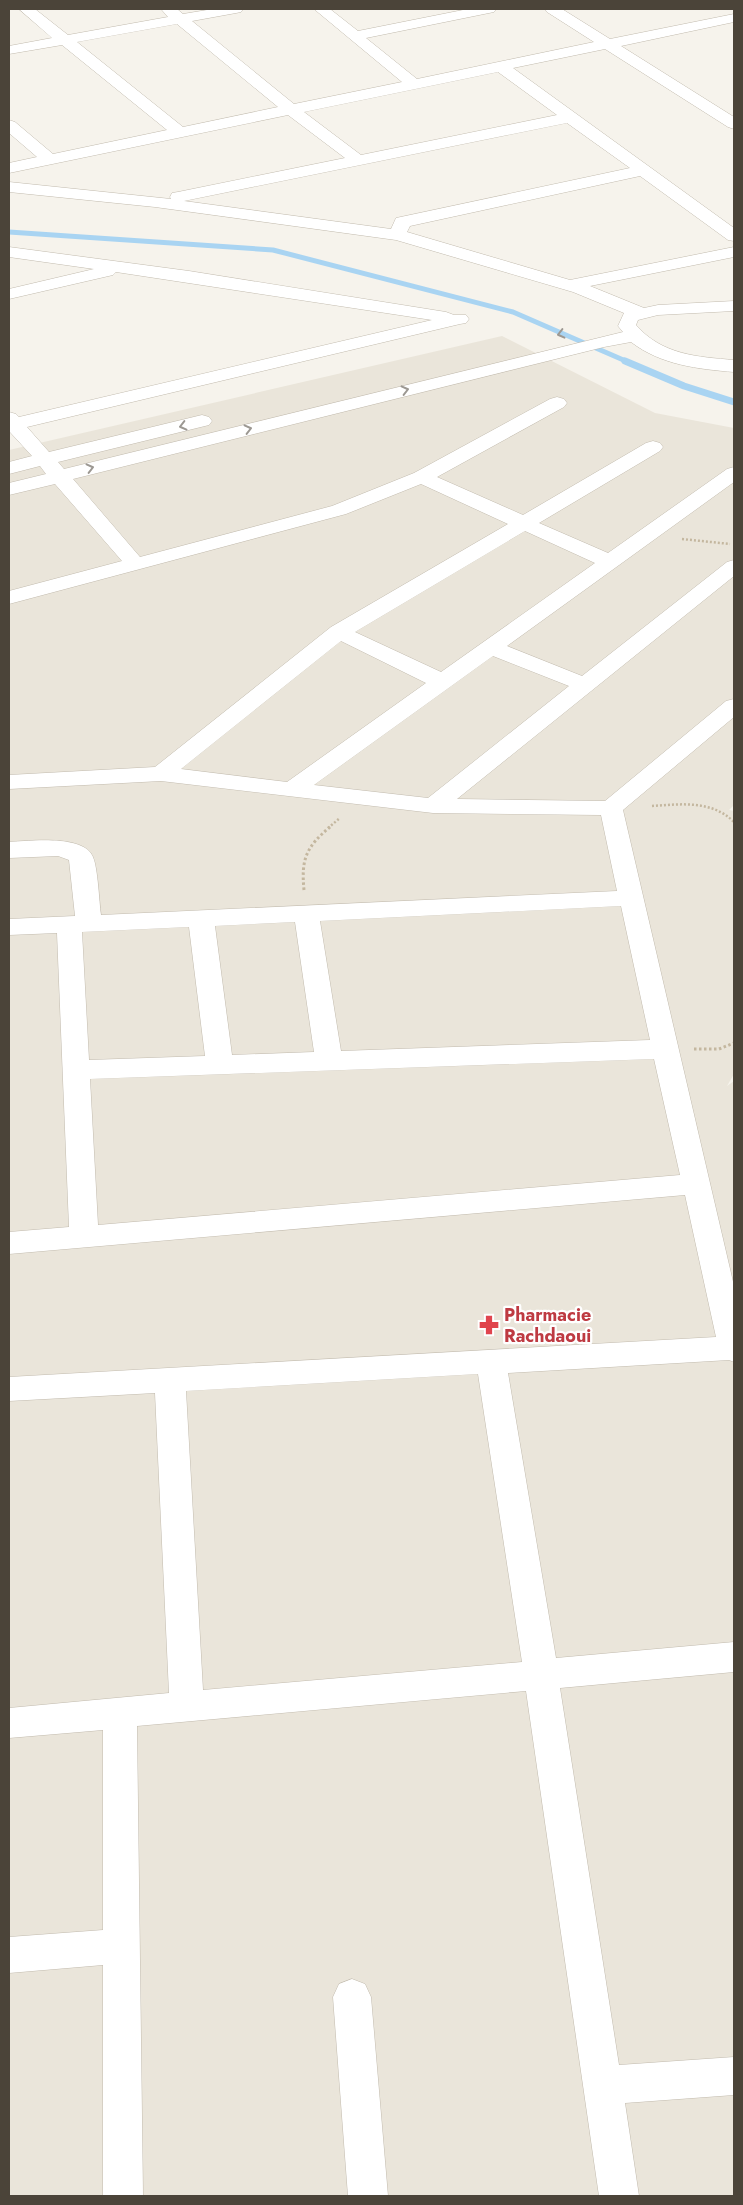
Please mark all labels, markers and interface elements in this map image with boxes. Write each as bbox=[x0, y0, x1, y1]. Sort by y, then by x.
one-way arrow bbox=[556, 328, 565, 339]
one-way arrow bbox=[401, 385, 410, 396]
one-way arrow bbox=[178, 420, 187, 431]
one-way arrow bbox=[243, 424, 252, 435]
one-way arrow bbox=[85, 463, 94, 474]
place label: Pharmacie Rachdaoui bbox=[504, 1302, 591, 1349]
pharmacy icon: Pharmacie Rachdaoui bbox=[478, 1314, 500, 1336]

